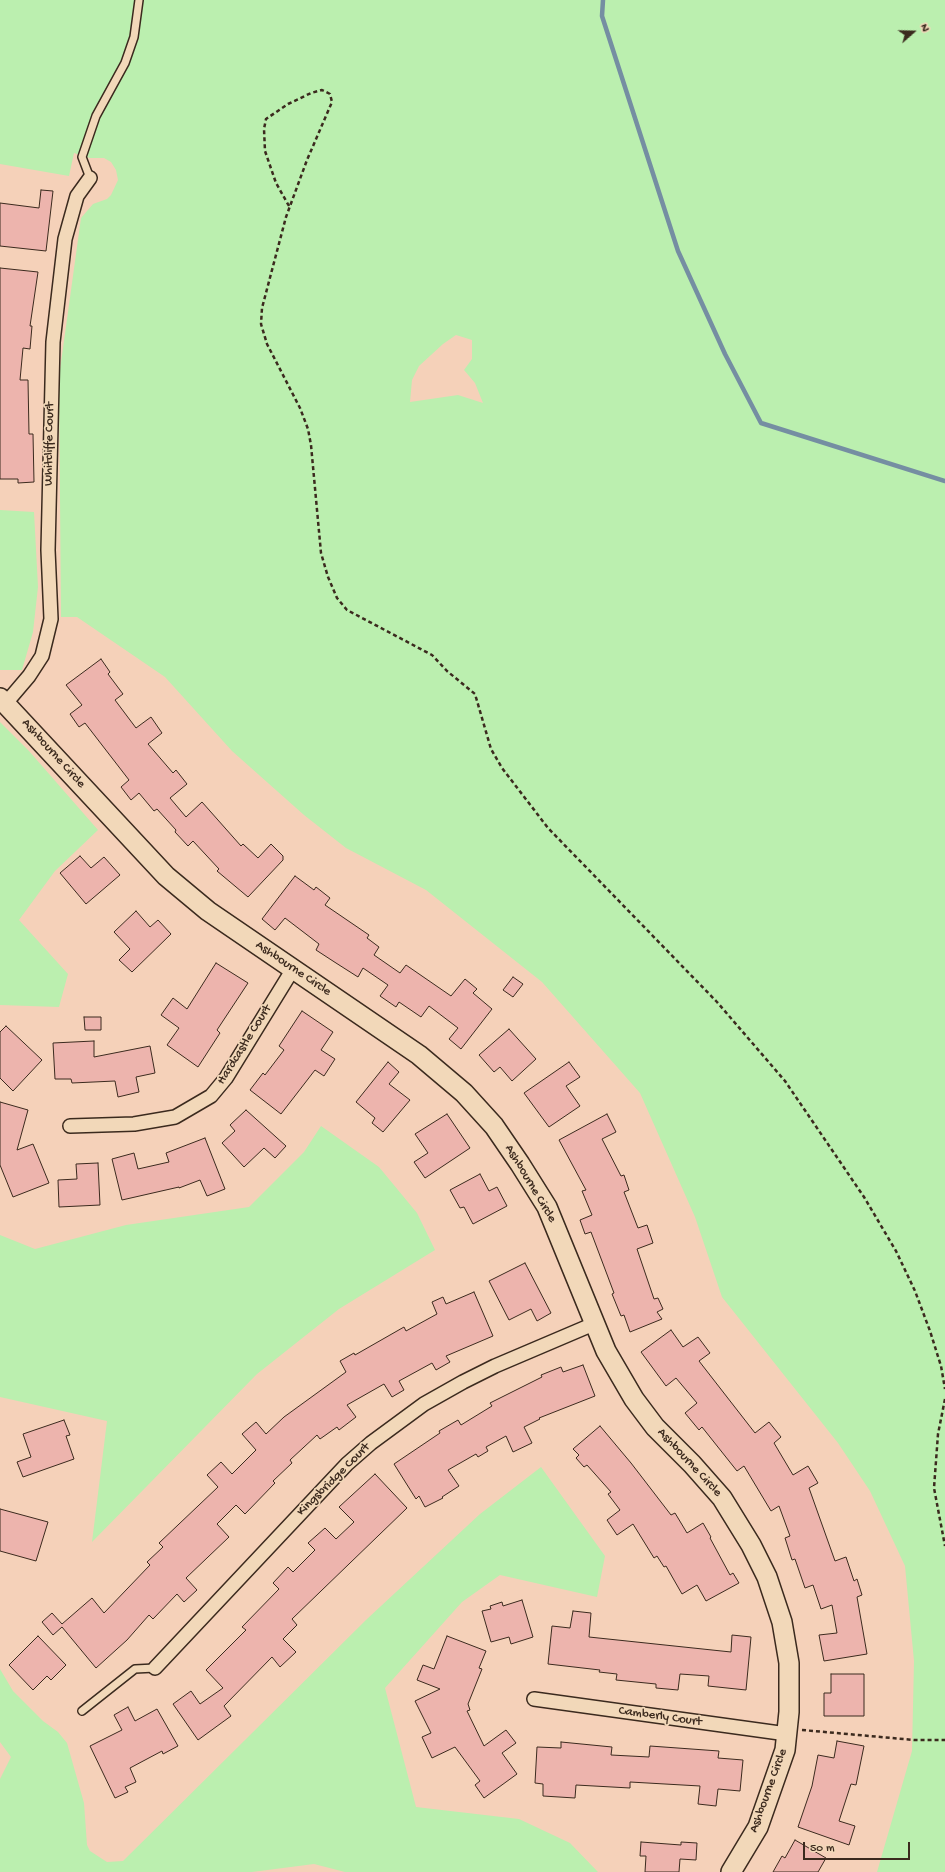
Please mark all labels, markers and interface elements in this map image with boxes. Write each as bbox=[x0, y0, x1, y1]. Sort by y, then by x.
north arrow bbox=[893, 12, 933, 52]
text: N bbox=[917, 22, 931, 33]
street label: Whitcliffe Court bbox=[41, 402, 59, 486]
street label: Ashbourne Circle bbox=[18, 716, 88, 792]
street label: Ashbourne Circle bbox=[252, 938, 334, 1000]
street label: Hardcastle Court bbox=[214, 1002, 276, 1088]
street label: Ashbourne Circle bbox=[501, 1142, 559, 1226]
street label: Ashbourne Circle bbox=[653, 1425, 725, 1501]
street label: Kingsbridge Court bbox=[294, 1440, 374, 1520]
street label: Camberly Court bbox=[617, 1703, 703, 1731]
street label: Ashbourne Circle bbox=[747, 1747, 791, 1835]
scale bar bbox=[805, 1834, 912, 1860]
text: 50 m bbox=[810, 1842, 835, 1856]

